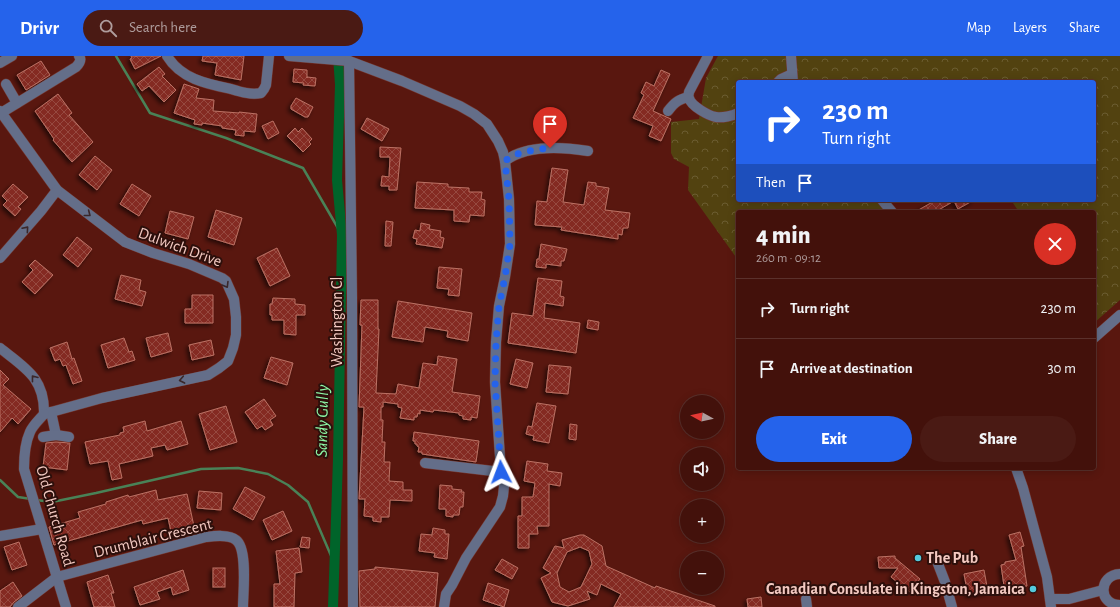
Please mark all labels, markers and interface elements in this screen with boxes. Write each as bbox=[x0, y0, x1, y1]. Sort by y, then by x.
search box bbox=[83, 10, 363, 46]
icon: search bbox=[97, 17, 119, 39]
text: Drivr bbox=[20, 19, 59, 38]
text: Search here bbox=[129, 20, 197, 35]
text: Map bbox=[966, 21, 991, 35]
text: Layers bbox=[1013, 21, 1047, 35]
text: Share bbox=[1069, 21, 1100, 35]
icon: right bbox=[756, 96, 808, 148]
text: 230 m bbox=[822, 97, 889, 125]
pin bbox=[533, 107, 567, 148]
icon: arrive bbox=[539, 113, 561, 135]
text: Turn right bbox=[822, 130, 891, 148]
icon: arrive bbox=[794, 172, 816, 194]
text: Then bbox=[756, 175, 786, 190]
one-way arrow bbox=[84, 209, 91, 216]
button: close bbox=[1034, 223, 1076, 265]
text: 4 min bbox=[756, 224, 811, 248]
street label: Dulwich Drive bbox=[136, 225, 224, 269]
one-way arrow bbox=[21, 226, 28, 233]
text: 260 m · 09:12 bbox=[756, 252, 821, 265]
street label: Washington Cl bbox=[329, 277, 345, 367]
one-way arrow bbox=[222, 280, 229, 287]
icon: right bbox=[756, 298, 778, 320]
text: Turn right bbox=[790, 301, 849, 316]
text: 230 m bbox=[1041, 301, 1076, 316]
icon: arrive bbox=[756, 358, 778, 380]
text: Arrive at destination bbox=[790, 361, 913, 376]
text: 30 m bbox=[1047, 361, 1076, 376]
one-way arrow bbox=[31, 375, 38, 382]
one-way arrow bbox=[179, 375, 186, 384]
water label: Sandy Gully bbox=[313, 385, 331, 457]
north arrow bbox=[680, 395, 724, 439]
map controls bbox=[680, 395, 724, 595]
button: Exit bbox=[756, 416, 912, 462]
button: Share bbox=[920, 416, 1076, 462]
button: sound bbox=[680, 447, 724, 491]
position arrow bbox=[480, 451, 522, 493]
street label: Old Church Road bbox=[33, 464, 77, 568]
button: + bbox=[680, 499, 724, 543]
street label: Drumblair Crescent bbox=[92, 516, 214, 560]
place label: The Pub bbox=[926, 550, 978, 566]
button: − bbox=[680, 551, 724, 595]
marker: The Pub bbox=[913, 553, 923, 563]
place label: Canadian Consulate in Kingston, Jamaica bbox=[766, 581, 1025, 597]
marker: Canadian Consulate in Kingston, Jamaica bbox=[1028, 584, 1038, 594]

